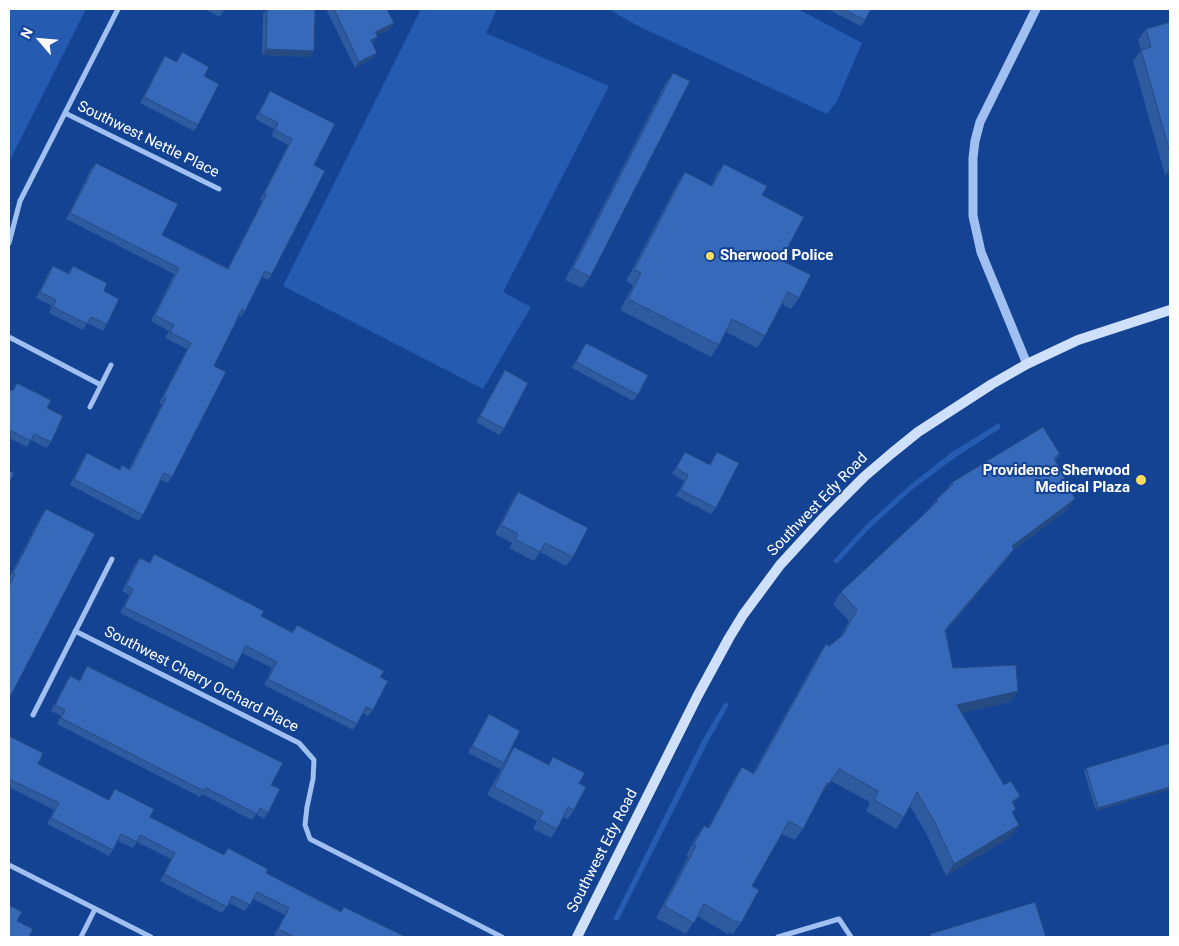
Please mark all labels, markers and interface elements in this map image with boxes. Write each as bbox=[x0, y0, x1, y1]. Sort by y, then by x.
north arrow bbox=[15, 15, 65, 65]
text: N bbox=[17, 25, 36, 41]
street label: Southwest Nettle Place bbox=[74, 98, 222, 182]
place label: Sherwood Police bbox=[720, 247, 833, 265]
marker: Sherwood Police bbox=[704, 250, 716, 262]
street label: Southwest Edy Road bbox=[764, 450, 872, 560]
place label: Providence Sherwood Medical Plaza bbox=[983, 462, 1130, 497]
marker: Providence Sherwood Medical Plaza bbox=[1134, 473, 1148, 487]
street label: Southwest Cherry Orchard Place bbox=[101, 623, 301, 737]
street label: Southwest Edy Road bbox=[564, 786, 642, 916]

